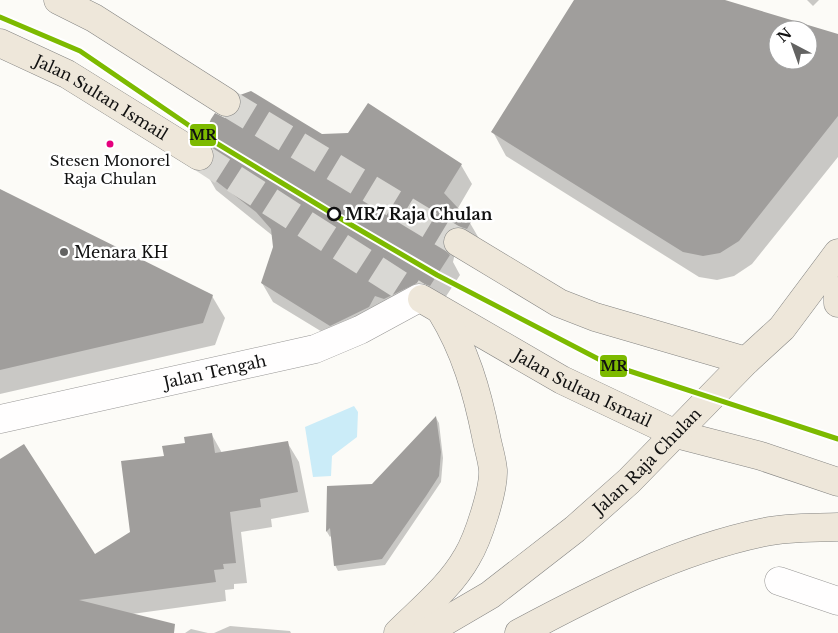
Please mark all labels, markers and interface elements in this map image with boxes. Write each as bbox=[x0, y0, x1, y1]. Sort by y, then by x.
north arrow bbox=[768, 20, 818, 70]
text: N bbox=[774, 24, 795, 46]
street label: Jalan Sultan Ismail bbox=[30, 50, 172, 144]
line badge: MR bbox=[189, 123, 217, 147]
text: MR bbox=[189, 126, 217, 144]
marker: Stesen Monorel Raja Chulan bbox=[105, 139, 115, 149]
place label: Stesen Monorel Raja Chulan bbox=[50, 151, 170, 188]
place label: MR7 Raja Chulan bbox=[345, 204, 493, 224]
marker: MR7 Raja Chulan bbox=[327, 207, 341, 221]
place label: Menara KH bbox=[74, 242, 168, 262]
marker: Menara KH bbox=[58, 246, 70, 258]
street label: Jalan Sultan Ismail bbox=[509, 343, 655, 431]
street label: Jalan Tengah bbox=[160, 350, 268, 393]
line badge: MR bbox=[599, 354, 628, 378]
text: MR bbox=[600, 357, 628, 375]
street label: Jalan Raja Chulan bbox=[587, 403, 705, 520]

